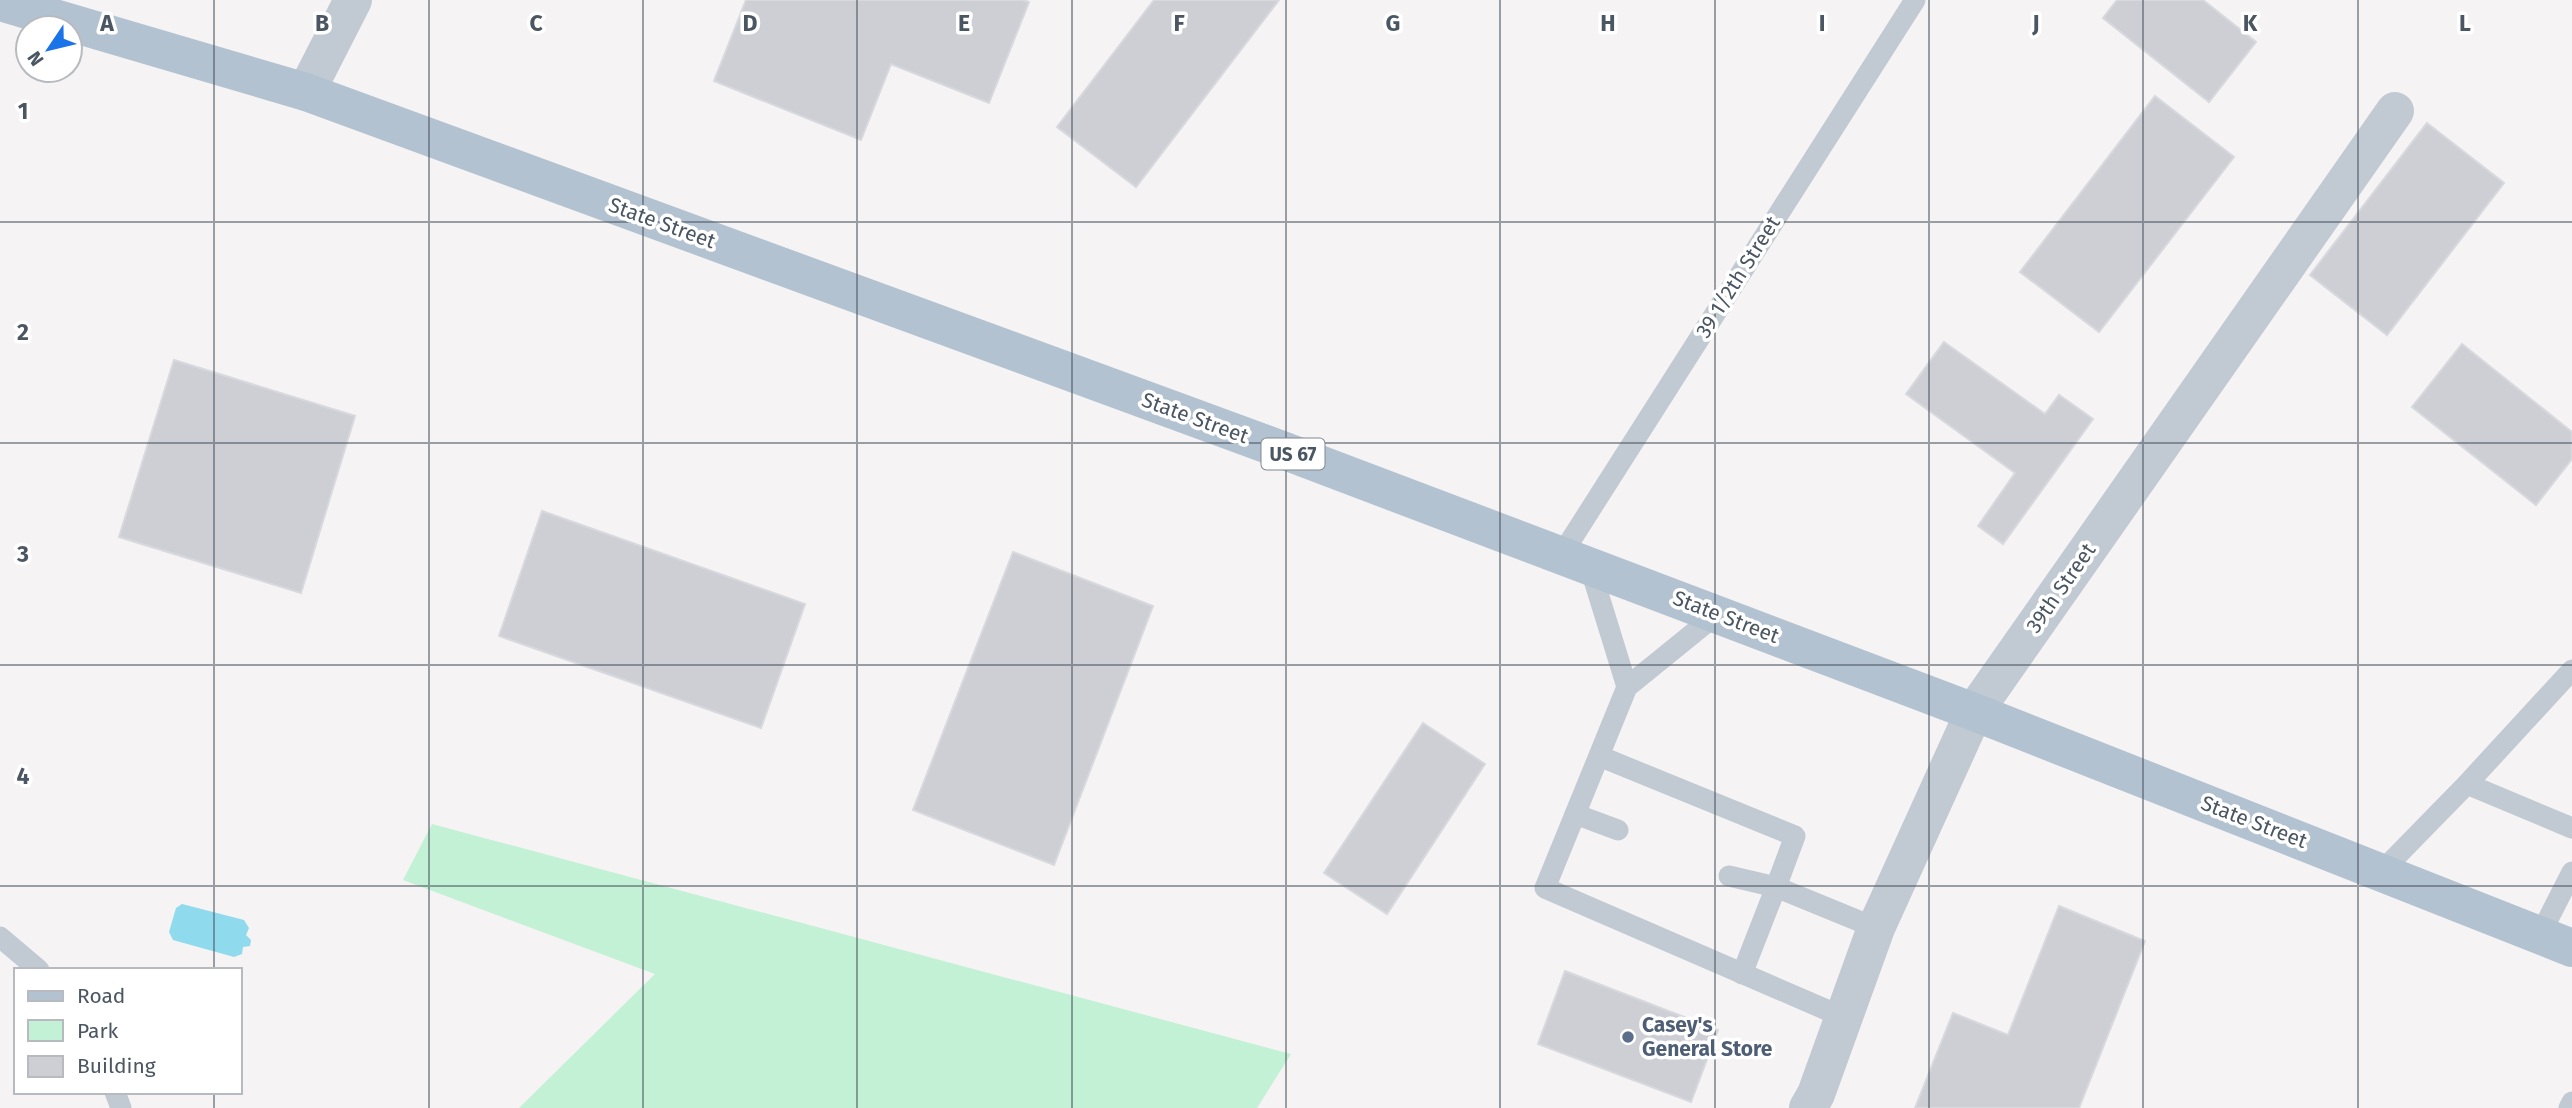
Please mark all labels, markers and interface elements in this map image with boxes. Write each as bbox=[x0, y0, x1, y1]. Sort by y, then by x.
text: A bbox=[99, 9, 114, 37]
text: B bbox=[315, 9, 329, 37]
text: C bbox=[529, 9, 543, 37]
text: D bbox=[743, 9, 758, 37]
text: E bbox=[958, 9, 970, 37]
text: F bbox=[1173, 9, 1185, 37]
text: G bbox=[1386, 9, 1400, 37]
text: H bbox=[1600, 9, 1616, 37]
text: I bbox=[1819, 9, 1825, 37]
text: J bbox=[2031, 9, 2040, 37]
text: K bbox=[2243, 9, 2258, 37]
text: L bbox=[2459, 9, 2471, 37]
north arrow bbox=[14, 14, 84, 84]
text: N bbox=[22, 47, 49, 70]
text: 1 bbox=[18, 97, 28, 125]
street label: State Street bbox=[605, 192, 719, 254]
street label: 39 1/2th Street bbox=[1690, 211, 1786, 343]
text: 2 bbox=[17, 318, 29, 346]
street label: State Street bbox=[1138, 387, 1252, 449]
road number: US 67 bbox=[1262, 438, 1324, 470]
street label: 39th Street bbox=[2021, 538, 2102, 638]
text: 3 bbox=[16, 540, 29, 568]
street label: State Street bbox=[1669, 585, 1783, 649]
text: 4 bbox=[17, 762, 30, 790]
street label: State Street bbox=[2197, 790, 2311, 854]
legend bbox=[14, 968, 242, 1094]
text: Road bbox=[77, 983, 125, 1009]
place label: Casey's General Store bbox=[1642, 1012, 1773, 1062]
text: Park bbox=[77, 1018, 119, 1044]
marker: Casey's General Store bbox=[1620, 1029, 1636, 1045]
text: Building bbox=[77, 1053, 156, 1079]

